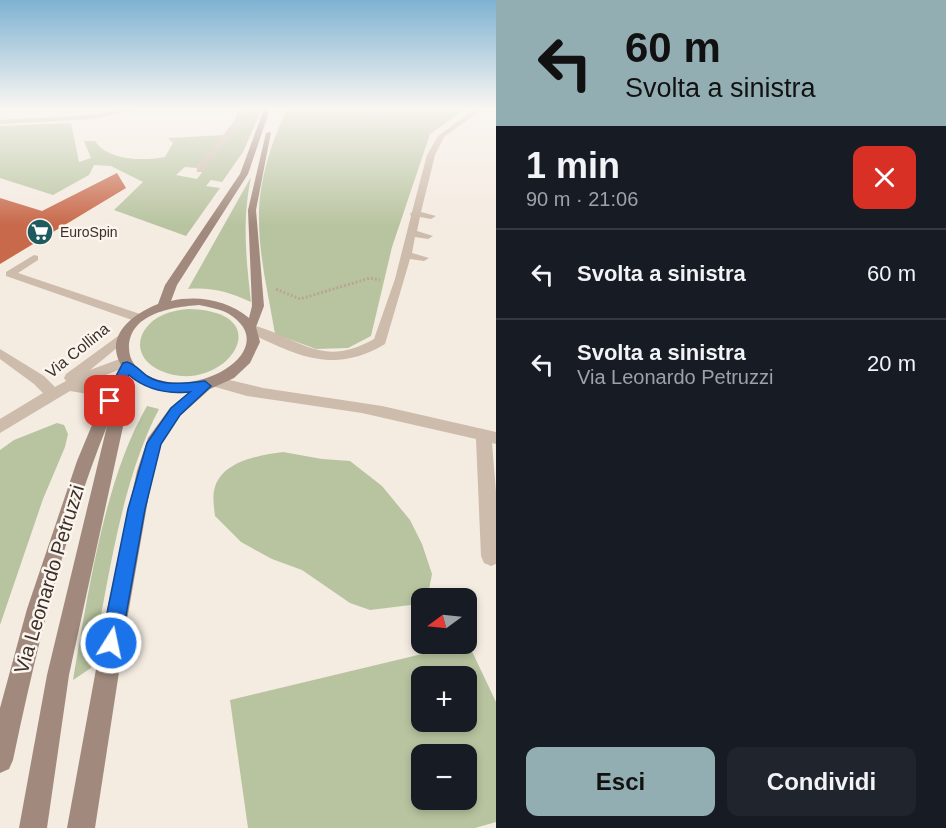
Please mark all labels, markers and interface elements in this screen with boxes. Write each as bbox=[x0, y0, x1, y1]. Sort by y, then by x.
icon: left bbox=[526, 24, 604, 102]
text: 60 m bbox=[625, 24, 721, 71]
text: Svolta a sinistra bbox=[625, 73, 816, 103]
text: 1 min bbox=[526, 145, 620, 186]
button: close bbox=[853, 146, 916, 209]
text: 90 m · 21:06 bbox=[526, 188, 638, 210]
supermarket icon: EuroSpin bbox=[25, 217, 55, 247]
place label: EuroSpin bbox=[60, 224, 118, 240]
icon: left bbox=[526, 258, 559, 291]
text: Svolta a sinistra bbox=[577, 261, 746, 286]
text: 60 m bbox=[867, 261, 916, 286]
street label: Via Collina bbox=[42, 320, 112, 381]
text: Svolta a sinistra bbox=[577, 340, 746, 365]
icon: left bbox=[526, 348, 559, 381]
text: 20 m bbox=[867, 351, 916, 376]
text: Via Leonardo Petruzzi bbox=[577, 366, 773, 388]
pin bbox=[84, 375, 135, 426]
icon: arrive bbox=[93, 384, 126, 417]
street label: Via Leonardo Petruzzi bbox=[10, 482, 88, 676]
north arrow bbox=[411, 588, 477, 654]
map controls bbox=[411, 588, 477, 810]
position arrow bbox=[79, 611, 143, 675]
button: + bbox=[411, 666, 477, 732]
button: − bbox=[411, 744, 477, 810]
button: Esci bbox=[526, 747, 715, 816]
button: Condividi bbox=[727, 747, 916, 816]

